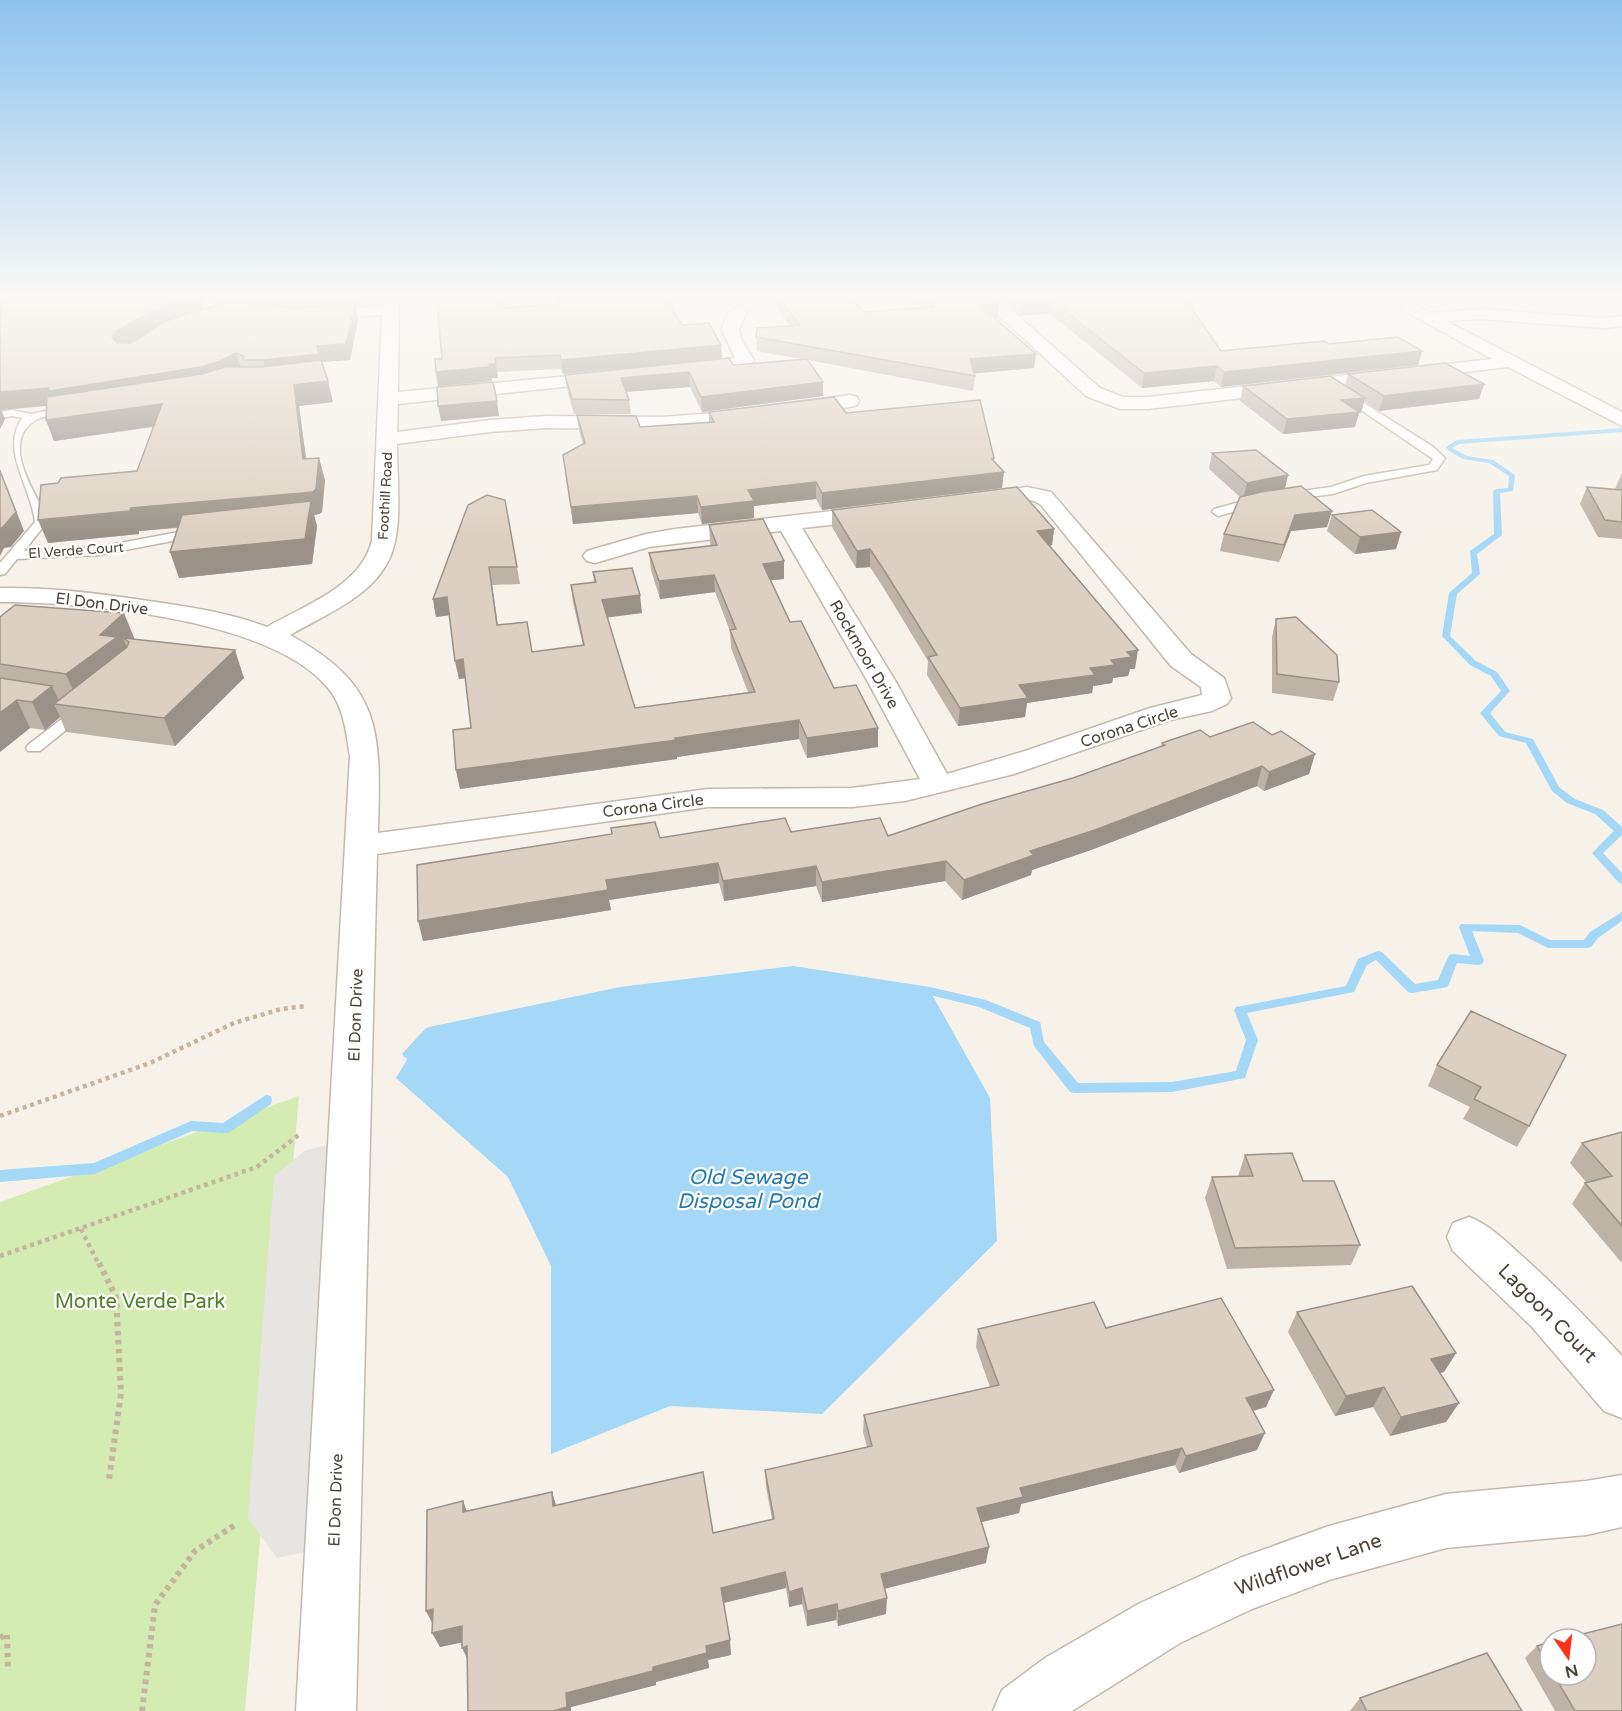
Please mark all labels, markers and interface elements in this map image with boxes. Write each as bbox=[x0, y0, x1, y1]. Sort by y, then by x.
street label: Foothill Road bbox=[375, 452, 396, 540]
street label: El Verde Court bbox=[28, 539, 125, 562]
street label: El Don Drive bbox=[54, 588, 149, 620]
street label: Rockmoor Drive bbox=[825, 597, 903, 712]
street label: Corona Circle bbox=[1078, 702, 1181, 752]
street label: Corona Circle bbox=[601, 790, 705, 822]
street label: El Don Drive bbox=[344, 968, 368, 1062]
water label: Old Sewage Disposal Pond bbox=[677, 1165, 822, 1214]
street label: Lagoon Court bbox=[1493, 1259, 1602, 1369]
park label: Monte Verde Park bbox=[55, 1290, 225, 1314]
street label: El Don Drive bbox=[324, 1453, 348, 1547]
street label: Wildflower Lane bbox=[1232, 1529, 1385, 1601]
north arrow bbox=[1538, 1627, 1598, 1687]
text: N bbox=[1563, 1659, 1580, 1682]

